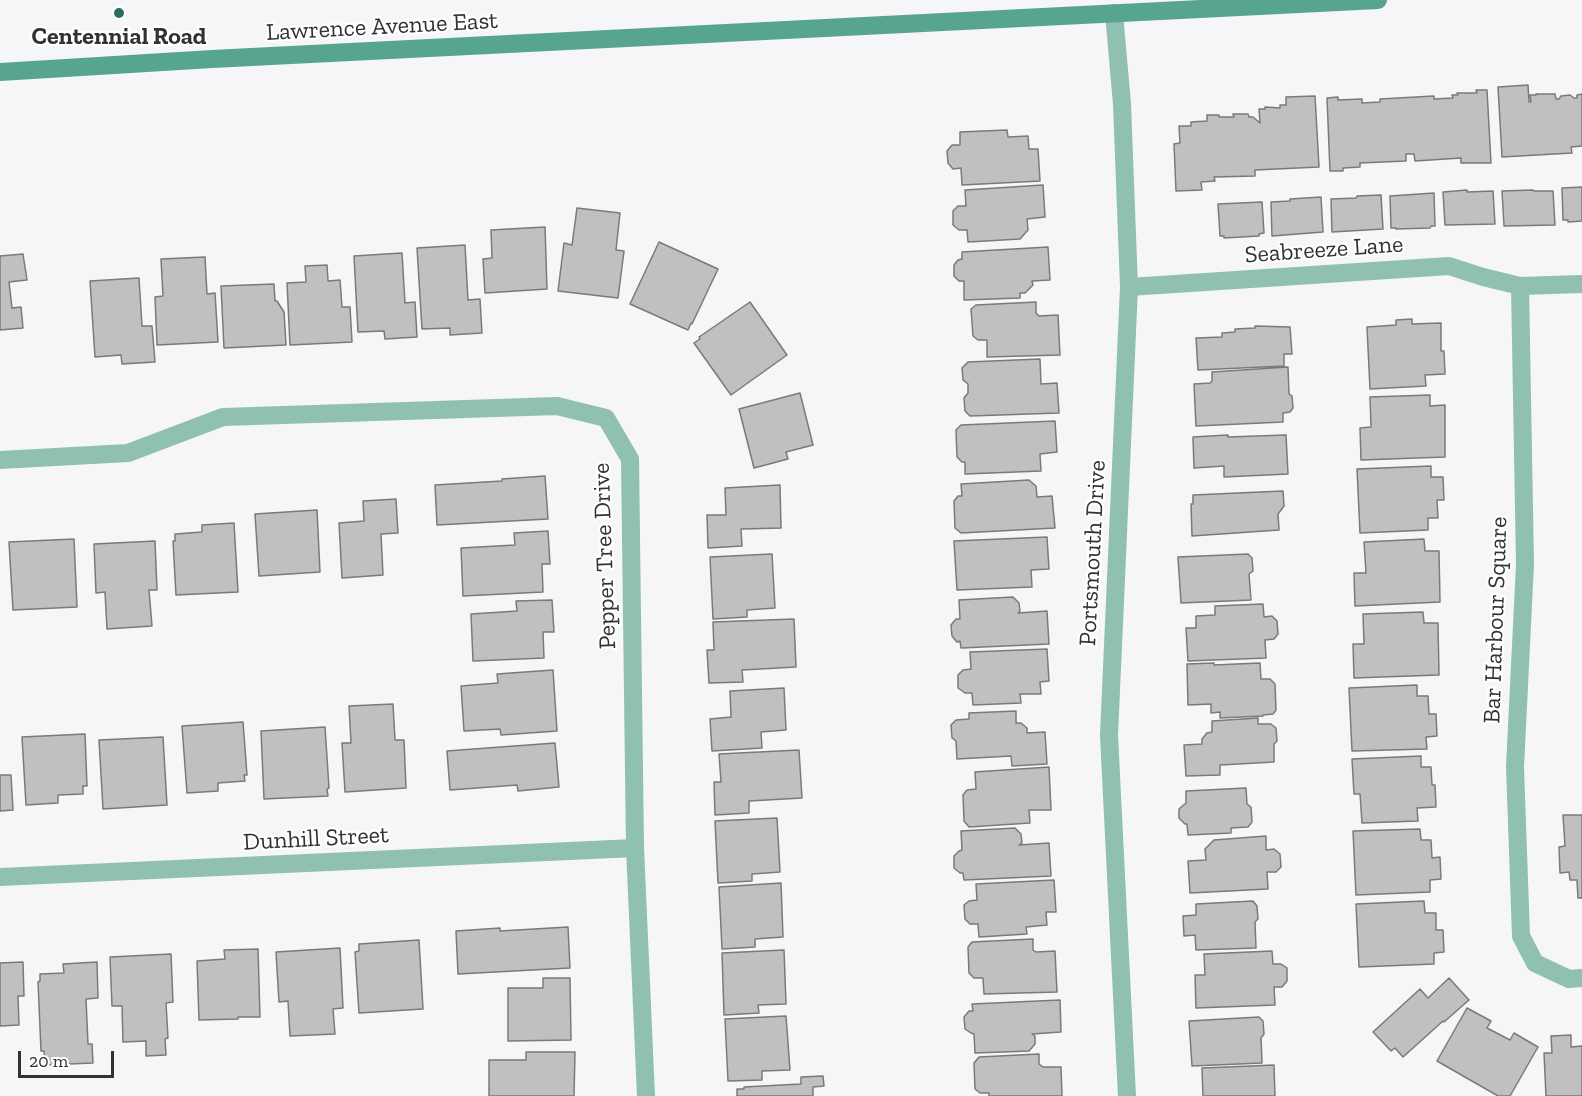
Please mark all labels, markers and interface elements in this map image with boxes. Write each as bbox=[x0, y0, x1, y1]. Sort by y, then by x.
marker: Centennial Road bbox=[112, 6, 126, 20]
street label: Lawrence Avenue East bbox=[265, 7, 499, 47]
place label: Centennial Road bbox=[31, 23, 207, 51]
street label: Seabreeze Lane bbox=[1244, 230, 1404, 270]
street label: Portsmouth Drive bbox=[1074, 459, 1112, 647]
street label: Pepper Tree Drive bbox=[587, 462, 623, 650]
street label: Bar Harbour Square bbox=[1478, 516, 1514, 724]
street label: Dunhill Street bbox=[242, 821, 390, 857]
scale bar bbox=[21, 1039, 117, 1077]
text: 20 m bbox=[29, 1050, 68, 1072]

